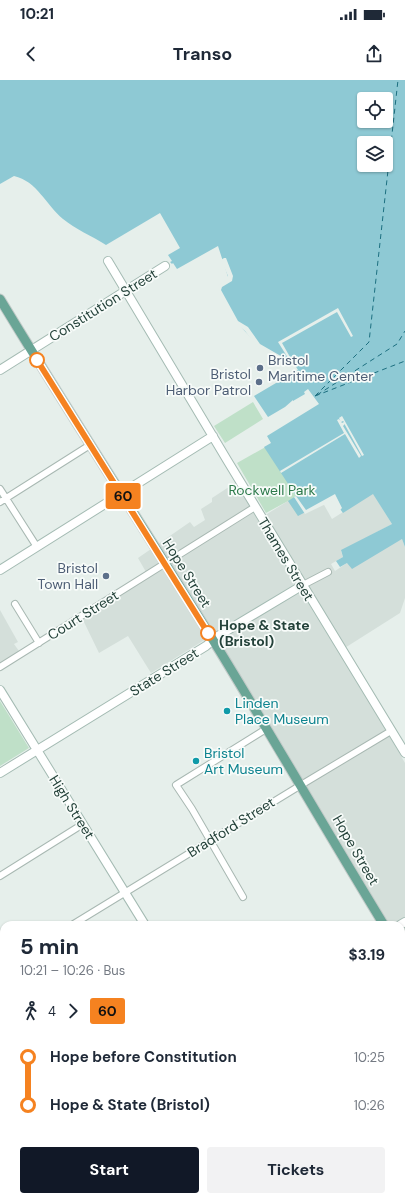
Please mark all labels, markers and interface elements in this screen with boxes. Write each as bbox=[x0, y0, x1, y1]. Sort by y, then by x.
text: 10:21 bbox=[20, 4, 54, 24]
text: Transo bbox=[173, 42, 232, 66]
icon: back bbox=[20, 43, 42, 65]
icon: share bbox=[363, 43, 385, 65]
map controls bbox=[357, 92, 393, 172]
button: locate bbox=[357, 92, 393, 128]
button: layers bbox=[357, 136, 393, 172]
street label: Constitution Street bbox=[46, 265, 160, 345]
place label: Bristol Maritime Center bbox=[268, 351, 373, 385]
unlabelled marker bbox=[29, 352, 45, 368]
marker: Bristol Maritime Center bbox=[255, 363, 265, 373]
place label: Bristol Harbor Patrol bbox=[166, 365, 251, 399]
marker: Bristol Harbor Patrol bbox=[254, 377, 264, 387]
park label: Rockwell Park bbox=[228, 481, 316, 499]
line badge: 60 bbox=[105, 483, 141, 509]
text: 60 bbox=[114, 487, 132, 505]
street label: Thames Street bbox=[254, 514, 318, 604]
street label: Hope Street bbox=[159, 535, 215, 611]
place label: Bristol Town Hall bbox=[38, 559, 98, 593]
marker: Bristol Town Hall bbox=[101, 571, 111, 581]
street label: Court Street bbox=[44, 586, 122, 644]
place label: Hope & State (Bristol) bbox=[219, 616, 310, 650]
marker: Hope & State (Bristol) bbox=[200, 625, 216, 641]
street label: State Street bbox=[126, 644, 202, 700]
place label: Linden Place Museum bbox=[235, 694, 329, 728]
marker: Linden Place Museum bbox=[222, 706, 232, 716]
place label: Bristol Art Museum bbox=[204, 744, 283, 778]
marker: Bristol Art Museum bbox=[191, 756, 201, 766]
street label: High Street bbox=[45, 772, 99, 842]
street label: Bradford Street bbox=[184, 793, 278, 861]
street label: Hope Street bbox=[329, 812, 383, 888]
text: 5 min bbox=[20, 932, 79, 961]
text: $3.19 bbox=[349, 945, 385, 965]
text: 10:21 – 10:26 · Bus bbox=[20, 962, 125, 979]
icon: walk bbox=[20, 1000, 42, 1022]
icon: forward bbox=[62, 1000, 84, 1022]
text: 60 bbox=[98, 1002, 117, 1020]
text: 4 bbox=[48, 1003, 56, 1020]
text: Hope before Constitution bbox=[50, 1047, 237, 1067]
text: 10:25 bbox=[354, 1049, 385, 1066]
text: Hope & State (Bristol) bbox=[50, 1095, 210, 1115]
text: 10:26 bbox=[354, 1097, 385, 1114]
button: Start bbox=[20, 1147, 199, 1193]
button: Tickets bbox=[207, 1147, 385, 1193]

